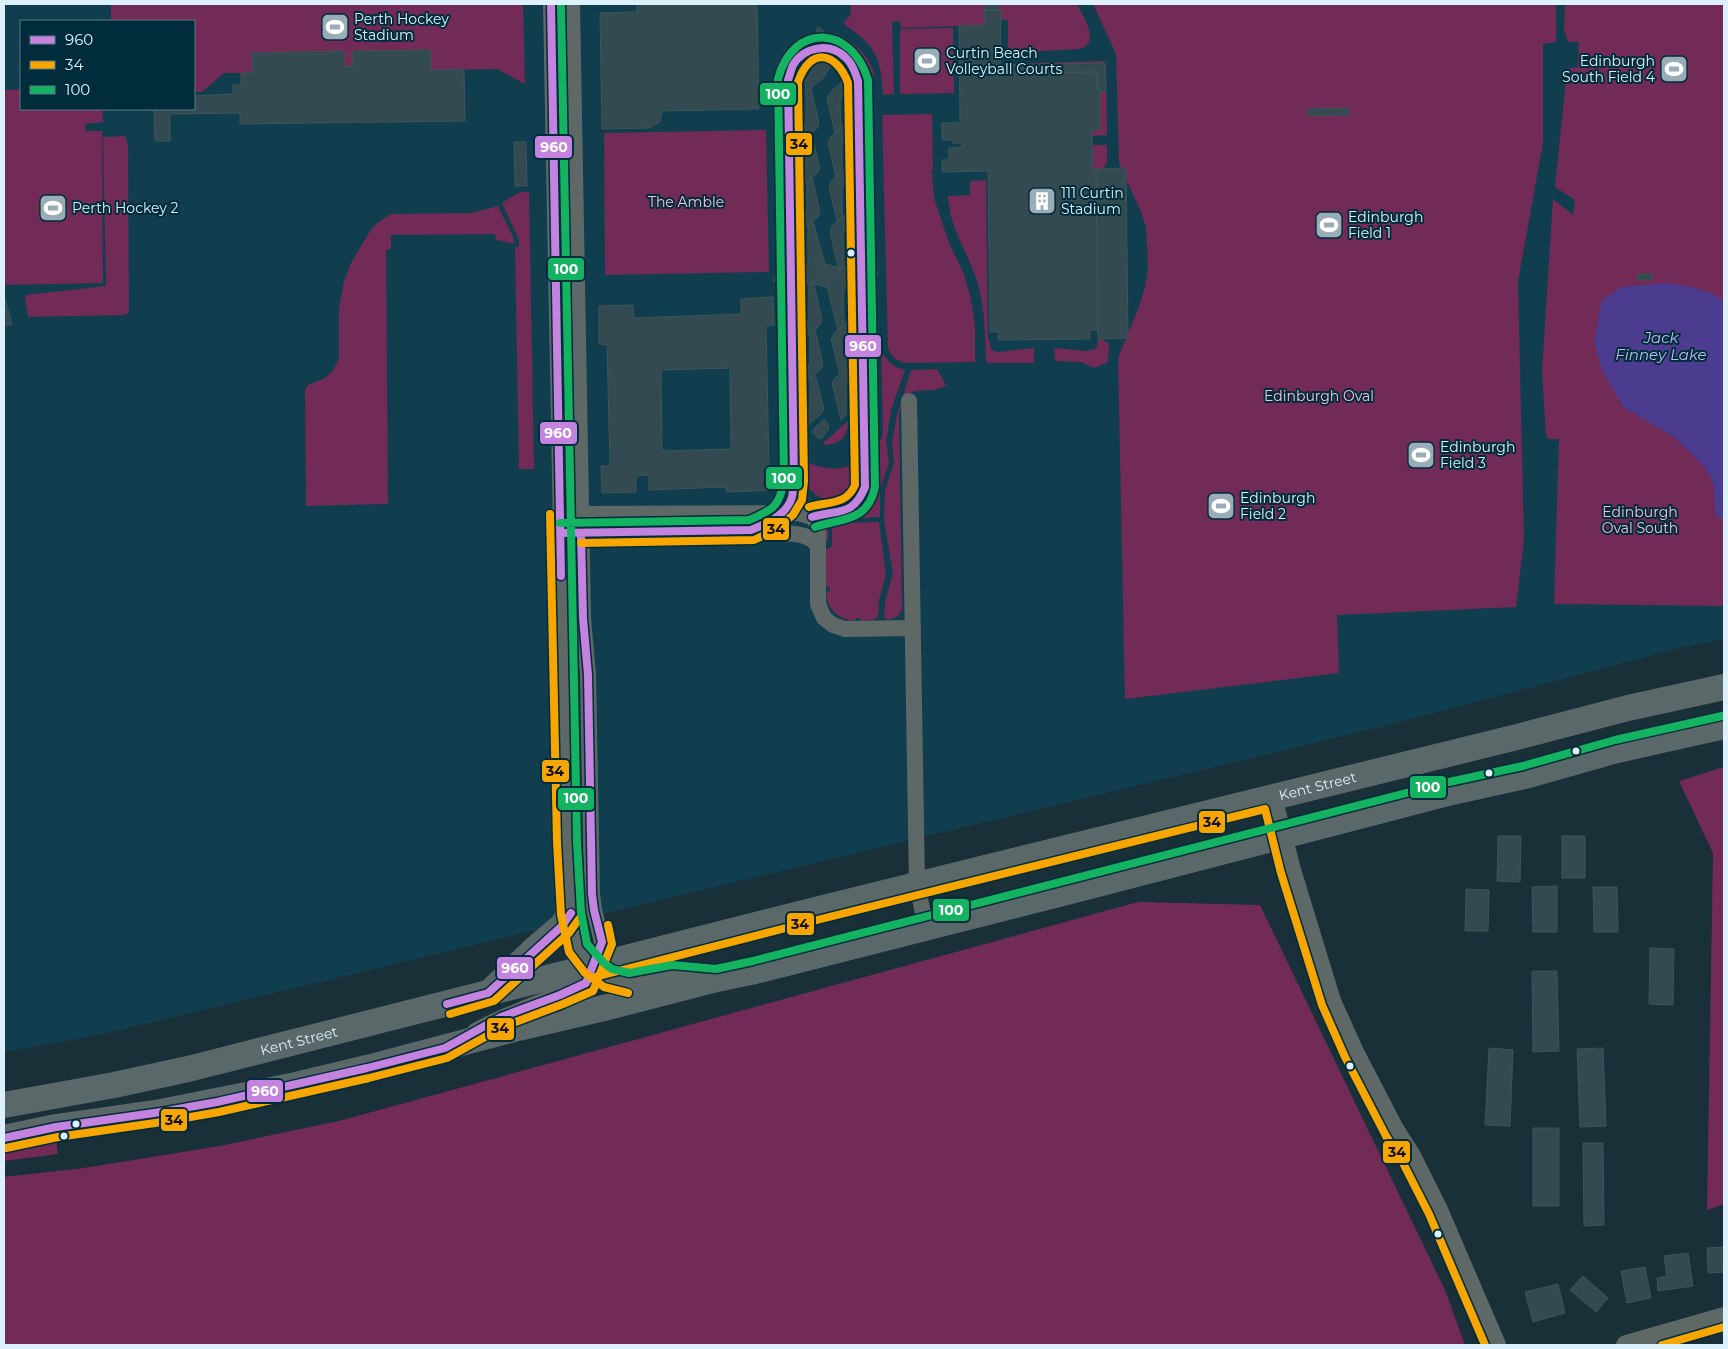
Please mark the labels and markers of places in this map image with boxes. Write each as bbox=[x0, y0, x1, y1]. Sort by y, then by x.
place label: Perth Hockey Stadium bbox=[354, 10, 449, 44]
sports icon: Perth Hockey Stadium bbox=[320, 12, 350, 42]
place label: Curtin Beach Volleyball Courts bbox=[946, 44, 1062, 78]
sports icon: Curtin Beach Volleyball Courts bbox=[912, 46, 942, 76]
place label: Edinburgh South Field 4 bbox=[1562, 52, 1656, 86]
sports icon: Edinburgh South Field 4 bbox=[1659, 54, 1689, 84]
place label: 111 Curtin Stadium bbox=[1061, 184, 1124, 218]
building icon: 111 Curtin Stadium bbox=[1027, 186, 1057, 216]
sports icon: Perth Hockey 2 bbox=[38, 193, 68, 223]
place label: Perth Hockey 2 bbox=[72, 199, 179, 217]
place label: Edinburgh Field 1 bbox=[1348, 208, 1423, 242]
sports icon: Edinburgh Field 1 bbox=[1314, 210, 1344, 240]
unlabelled marker bbox=[846, 248, 856, 258]
place label: Edinburgh Field 3 bbox=[1440, 438, 1515, 472]
sports icon: Edinburgh Field 3 bbox=[1406, 440, 1436, 470]
place label: Edinburgh Field 2 bbox=[1240, 489, 1315, 523]
sports icon: Edinburgh Field 2 bbox=[1206, 491, 1236, 521]
unlabelled marker bbox=[1571, 746, 1581, 756]
unlabelled marker bbox=[1484, 768, 1494, 778]
unlabelled marker bbox=[1345, 1061, 1355, 1071]
unlabelled marker bbox=[71, 1119, 81, 1129]
unlabelled marker bbox=[59, 1131, 69, 1141]
unlabelled marker bbox=[1433, 1229, 1443, 1239]

